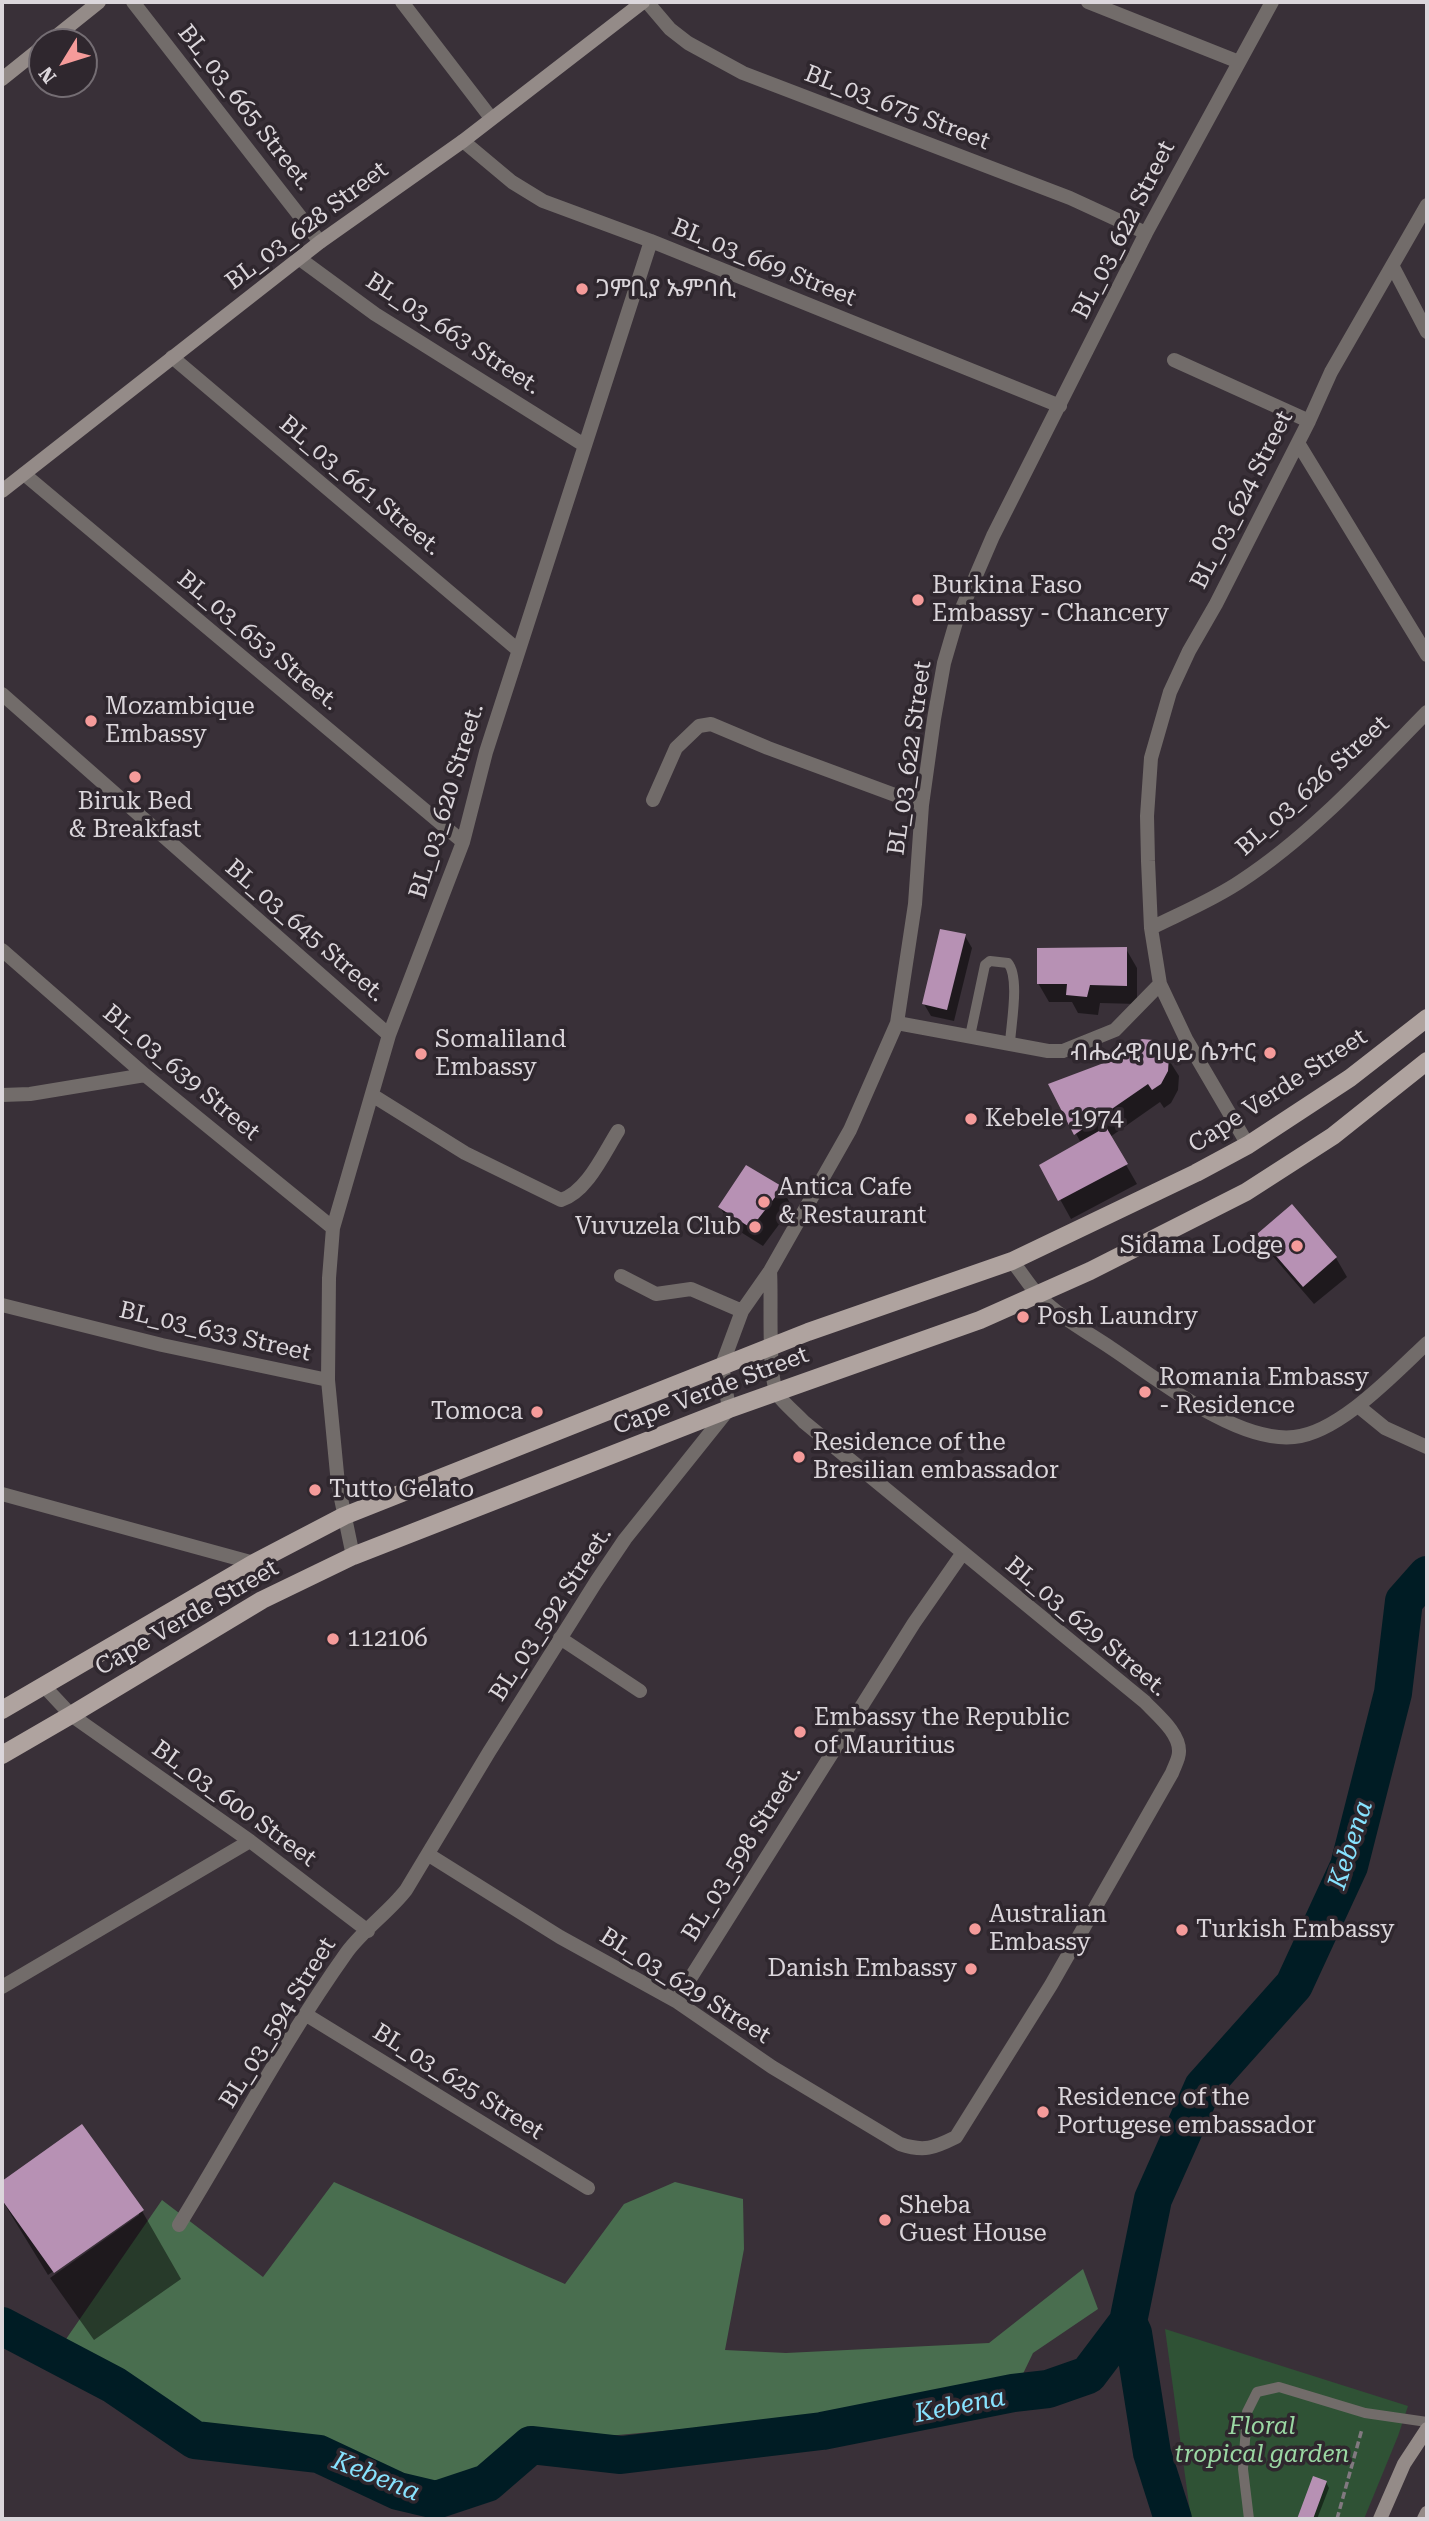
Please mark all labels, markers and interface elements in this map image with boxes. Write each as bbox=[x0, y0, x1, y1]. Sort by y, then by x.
street label: BL_03_665 Street. bbox=[171, 19, 319, 197]
north arrow bbox=[28, 28, 98, 98]
street label: BL_03_675 Street bbox=[800, 59, 994, 157]
text: N bbox=[34, 62, 61, 88]
street label: BL_03_622 Street bbox=[1067, 136, 1181, 324]
street label: BL_03_628 Street bbox=[220, 156, 394, 296]
street label: BL_03_669 Street bbox=[668, 213, 860, 313]
street label: BL_03_663 Street. bbox=[360, 267, 546, 401]
place label: ጋምቢያ ኤምባሲ bbox=[596, 275, 736, 303]
marker: ጋምቢያ ኤምባሲ bbox=[574, 281, 590, 297]
street label: BL_03_624 Street bbox=[1185, 406, 1299, 594]
street label: BL_03_661 Street. bbox=[273, 410, 447, 562]
street label: BL_03_653 Street. bbox=[171, 565, 345, 717]
place label: Burkina Faso Embassy - Chancery bbox=[932, 572, 1169, 628]
marker: Burkina Faso Embassy - Chancery bbox=[910, 592, 926, 608]
street label: BL_03_622 Street bbox=[882, 659, 938, 857]
place label: Mozambique Embassy bbox=[105, 693, 255, 749]
street label: BL_03_620 Street. bbox=[404, 700, 490, 902]
street label: BL_03_626 Street bbox=[1231, 710, 1395, 862]
marker: Mozambique Embassy bbox=[83, 713, 99, 729]
marker: Biruk Bed & Breakfast bbox=[127, 769, 143, 785]
place label: Biruk Bed & Breakfast bbox=[68, 788, 202, 844]
street label: BL_03_645 Street. bbox=[219, 854, 391, 1008]
street label: BL_03_639 Street bbox=[97, 999, 265, 1147]
street label: Cape Verde Street bbox=[1183, 1023, 1373, 1159]
place label: Somaliland Embassy bbox=[435, 1026, 566, 1082]
place label: ብሔራዊ ባሀይ ሴንተር bbox=[1070, 1039, 1256, 1067]
marker: ብሔራዊ ባሀይ ሴንተር bbox=[1262, 1045, 1278, 1061]
marker: Somaliland Embassy bbox=[413, 1046, 429, 1062]
place label: Kebele 1974 bbox=[985, 1105, 1124, 1133]
marker: Kebele 1974 bbox=[963, 1111, 979, 1127]
place label: Antica Cafe & Restaurant bbox=[778, 1174, 927, 1230]
marker: Antica Cafe & Restaurant bbox=[756, 1194, 772, 1210]
place label: Vuvuzela Club bbox=[575, 1213, 741, 1241]
marker: Vuvuzela Club bbox=[747, 1219, 763, 1235]
place label: Sidama Lodge bbox=[1120, 1232, 1283, 1260]
marker: Sidama Lodge bbox=[1289, 1238, 1305, 1254]
street label: BL_03_633 Street bbox=[116, 1296, 314, 1368]
place label: Posh Laundry bbox=[1037, 1303, 1198, 1331]
marker: Posh Laundry bbox=[1015, 1309, 1031, 1325]
street label: Cape Verde Street bbox=[609, 1340, 813, 1442]
place label: Romania Embassy - Residence bbox=[1159, 1364, 1369, 1420]
marker: Romania Embassy - Residence bbox=[1137, 1384, 1153, 1400]
place label: Tomoca bbox=[431, 1398, 523, 1426]
marker: Tomoca bbox=[529, 1404, 545, 1420]
place label: Residence of the Bresilian embassador bbox=[813, 1429, 1059, 1485]
marker: Residence of the Bresilian embassador bbox=[791, 1449, 807, 1465]
place label: Tutto Gelato bbox=[329, 1476, 474, 1504]
marker: Tutto Gelato bbox=[307, 1482, 323, 1498]
street label: BL_03_592 Street. bbox=[484, 1521, 618, 1707]
street label: BL_03_629 Street. bbox=[999, 1551, 1173, 1703]
street label: Cape Verde Street bbox=[90, 1554, 284, 1682]
place label: 112106 bbox=[347, 1625, 428, 1653]
marker: 112106 bbox=[325, 1631, 341, 1647]
place label: Embassy the Republic of Mauritius bbox=[814, 1704, 1070, 1760]
marker: Embassy the Republic of Mauritius bbox=[792, 1724, 808, 1740]
street label: BL_03_600 Street bbox=[146, 1735, 322, 1873]
street label: BL_03_598 Street. bbox=[676, 1759, 808, 1947]
water label: Kebena bbox=[1322, 1797, 1380, 1893]
place label: Australian Embassy bbox=[989, 1901, 1107, 1957]
place label: Turkish Embassy bbox=[1196, 1916, 1394, 1944]
marker: Australian Embassy bbox=[967, 1921, 983, 1937]
street label: BL_03_629 Street bbox=[594, 1922, 776, 2050]
marker: Turkish Embassy bbox=[1174, 1922, 1190, 1938]
street label: BL_03_594 Street bbox=[214, 1932, 342, 2114]
place label: Danish Embassy bbox=[767, 1955, 957, 1983]
marker: Danish Embassy bbox=[963, 1961, 979, 1977]
street label: BL_03_625 Street bbox=[367, 2018, 549, 2146]
place label: Residence of the Portugese embassador bbox=[1057, 2084, 1316, 2140]
marker: Residence of the Portugese embassador bbox=[1035, 2104, 1051, 2120]
place label: Sheba Guest House bbox=[899, 2192, 1047, 2248]
marker: Sheba Guest House bbox=[877, 2212, 893, 2228]
water label: Kebena bbox=[912, 2382, 1008, 2430]
park label: Floral tropical garden bbox=[1175, 2413, 1349, 2469]
water label: Kebena bbox=[328, 2445, 424, 2509]

